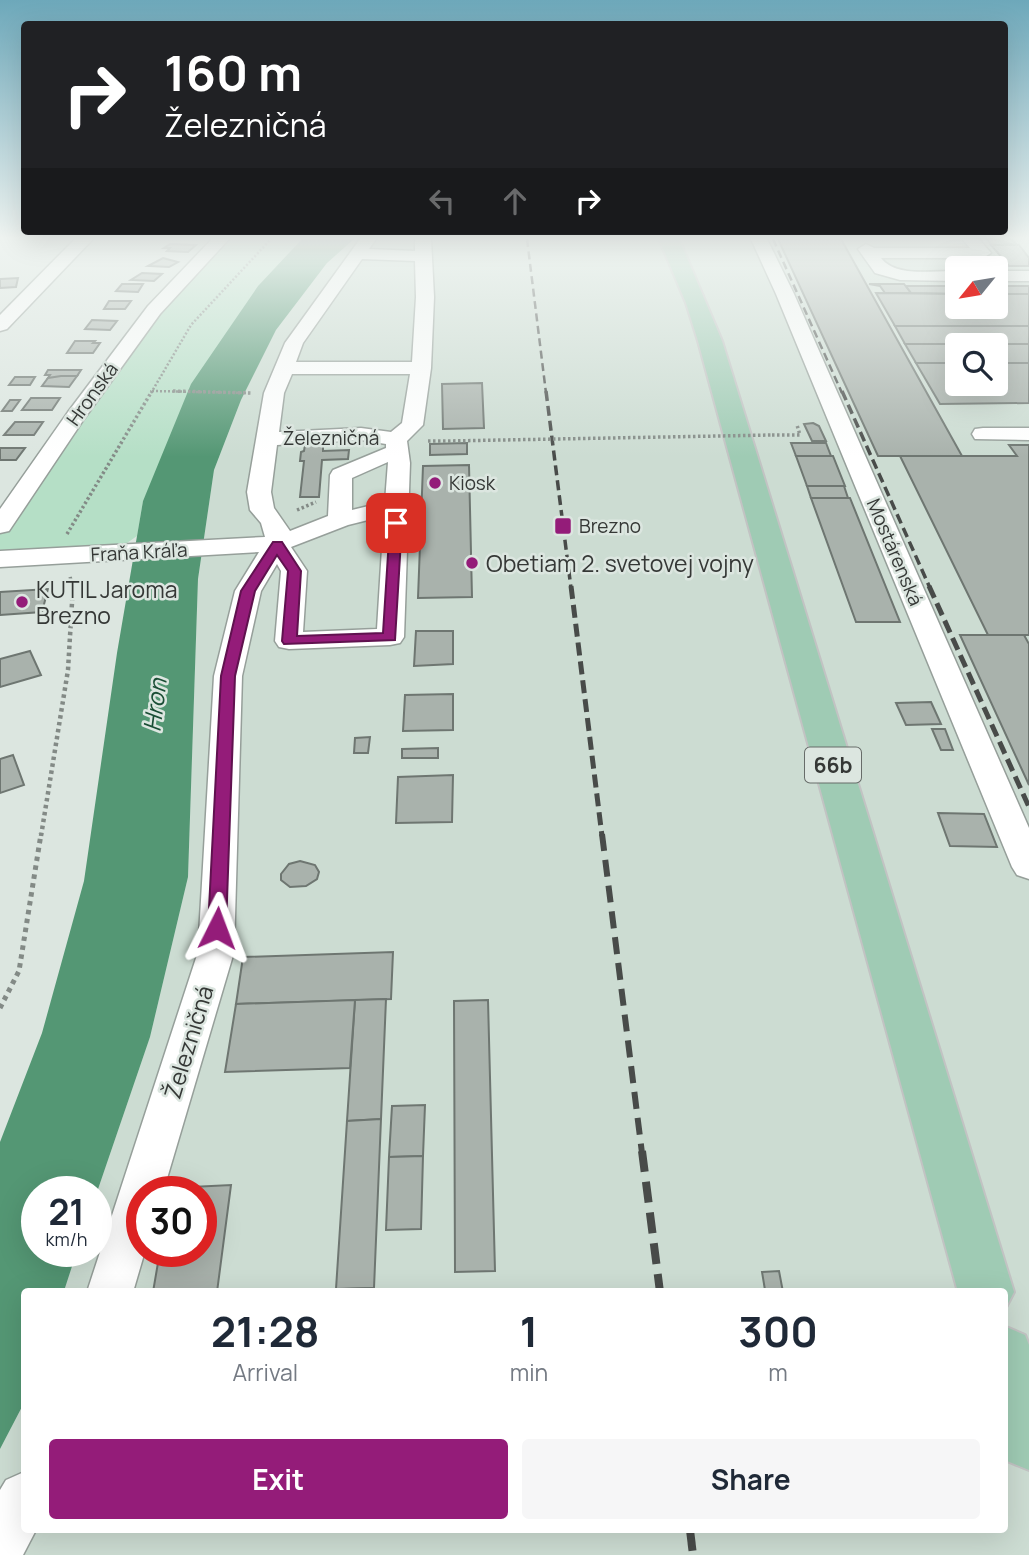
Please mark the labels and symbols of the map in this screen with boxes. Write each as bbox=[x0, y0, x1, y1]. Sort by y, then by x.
north arrow bbox=[945, 256, 1008, 318]
street label: Hronská bbox=[60, 357, 124, 431]
street label: Železničná bbox=[283, 425, 379, 451]
place label: Kiosk bbox=[449, 470, 496, 496]
marker: Kiosk bbox=[427, 475, 443, 491]
pin bbox=[366, 493, 426, 553]
street label: Mostárenská bbox=[861, 494, 929, 610]
place label: Brezno bbox=[579, 513, 641, 539]
marker: Brezno bbox=[553, 516, 573, 536]
street label: Fraňa Kráľa bbox=[90, 536, 188, 568]
place label: Obetiam 2. svetovej vojny bbox=[486, 547, 754, 579]
marker: Obetiam 2. svetovej vojny bbox=[464, 555, 480, 571]
place label: KUTIL Jaroma Brezno bbox=[36, 573, 177, 631]
marker: KUTIL Jaroma Brezno bbox=[14, 594, 30, 610]
water label: Hron bbox=[134, 676, 174, 733]
road number: 66b bbox=[805, 748, 861, 782]
position arrow bbox=[180, 891, 254, 965]
street label: Železničná bbox=[156, 981, 220, 1103]
speed limit sign: 30 bbox=[126, 1176, 217, 1267]

